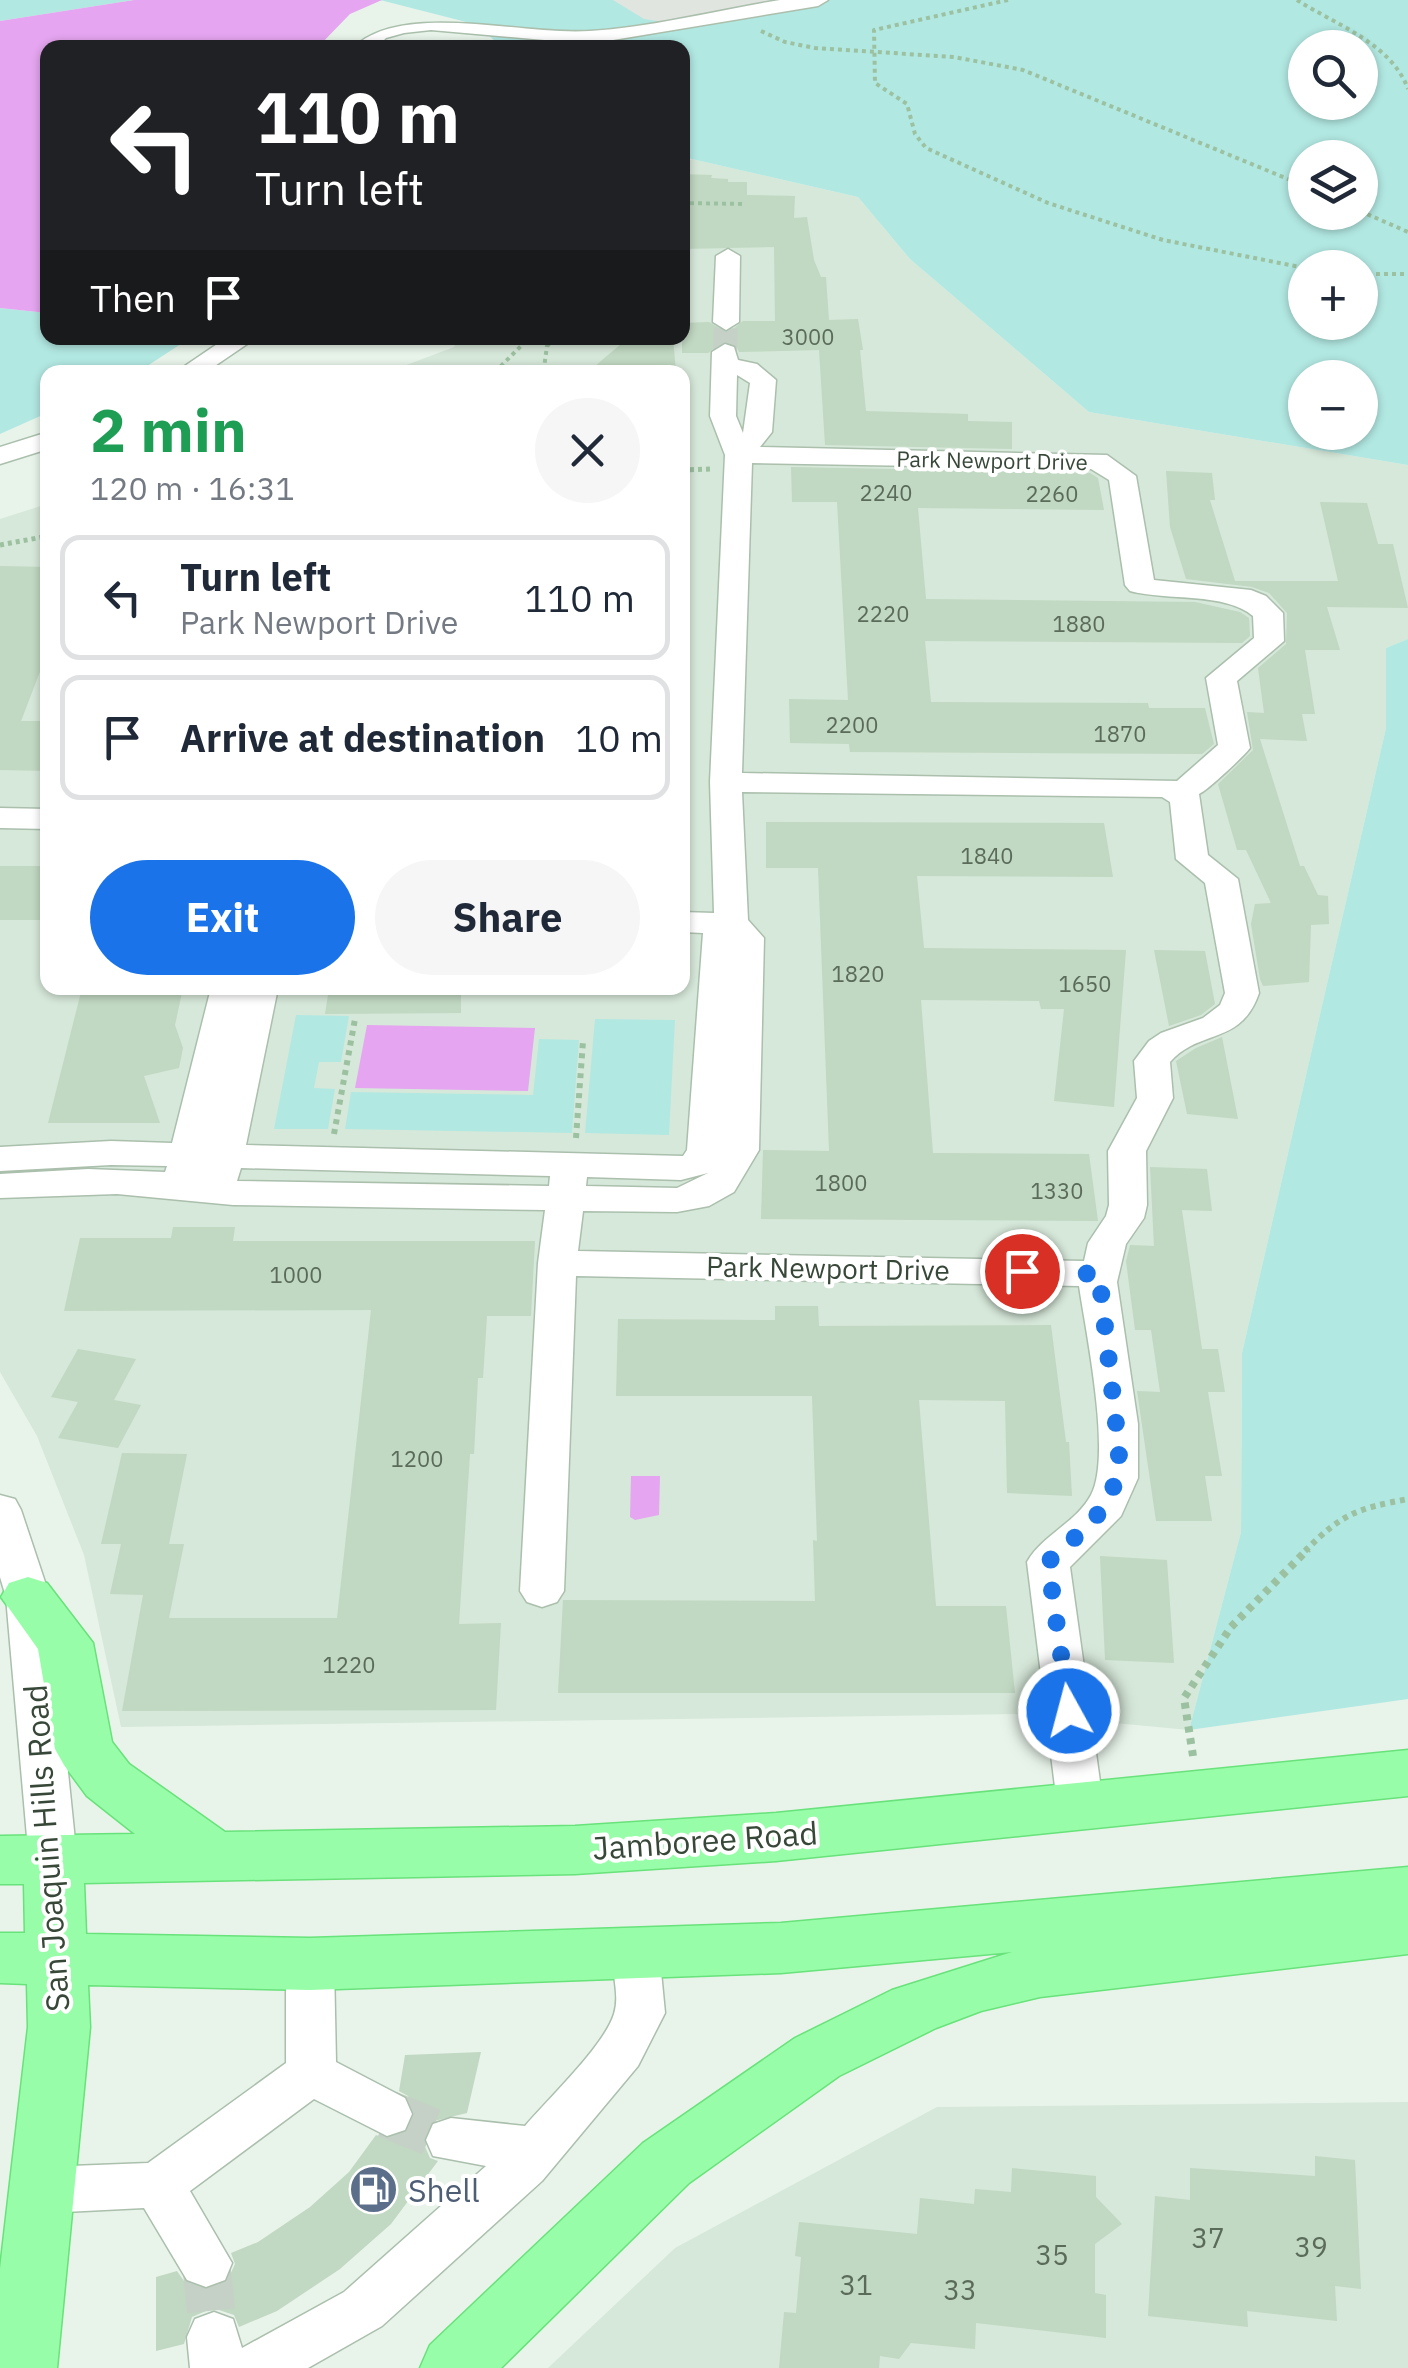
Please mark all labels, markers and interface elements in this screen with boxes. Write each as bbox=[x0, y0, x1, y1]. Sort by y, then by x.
map controls bbox=[1288, 30, 1378, 450]
button: search bbox=[1288, 30, 1378, 120]
text: 110 m bbox=[255, 71, 460, 162]
icon: left bbox=[90, 80, 220, 210]
button: layers bbox=[1288, 140, 1378, 230]
text: Turn left bbox=[255, 159, 424, 217]
button: + bbox=[1288, 250, 1378, 340]
icon: arrive bbox=[196, 270, 251, 325]
text: Then bbox=[90, 273, 176, 322]
house number: 3000 bbox=[782, 322, 834, 351]
button: − bbox=[1288, 360, 1378, 450]
text: 2 min bbox=[90, 390, 247, 469]
button: close bbox=[535, 398, 640, 503]
street label: Park Newport Drive bbox=[896, 444, 1088, 476]
text: 120 m · 16:31 bbox=[90, 467, 295, 509]
house number: 2240 bbox=[860, 478, 912, 507]
house number: 2260 bbox=[1026, 479, 1078, 508]
text: Turn left bbox=[180, 552, 331, 601]
icon: left bbox=[95, 570, 150, 625]
text: 110 m bbox=[524, 573, 635, 622]
house number: 2220 bbox=[857, 599, 909, 628]
text: Park Newport Drive bbox=[180, 601, 458, 643]
house number: 1880 bbox=[1053, 609, 1105, 638]
icon: arrive bbox=[95, 710, 150, 765]
house number: 2200 bbox=[826, 710, 878, 739]
text: Arrive at destination bbox=[180, 713, 545, 762]
text: 10 m bbox=[575, 713, 663, 762]
house number: 1870 bbox=[1094, 719, 1146, 748]
house number: 1840 bbox=[961, 841, 1013, 870]
button: Exit bbox=[90, 860, 355, 975]
button: Share bbox=[375, 860, 640, 975]
house number: 1820 bbox=[832, 959, 884, 988]
house number: 1650 bbox=[1059, 969, 1111, 998]
house number: 1800 bbox=[815, 1168, 867, 1197]
house number: 1330 bbox=[1031, 1176, 1083, 1205]
pin bbox=[980, 1229, 1065, 1314]
icon: arrive bbox=[995, 1244, 1050, 1299]
street label: Park Newport Drive bbox=[706, 1247, 950, 1289]
house number: 1000 bbox=[270, 1260, 322, 1289]
house number: 1200 bbox=[391, 1444, 443, 1473]
house number: 1220 bbox=[323, 1650, 375, 1679]
position arrow bbox=[1017, 1659, 1121, 1763]
street label: San Joaquin Hills Road bbox=[14, 1683, 78, 2013]
street label: Jamboree Road bbox=[591, 1811, 819, 1869]
fuel station icon: Shell bbox=[347, 2164, 399, 2216]
place label: Shell bbox=[408, 2169, 480, 2211]
house number: 37 bbox=[1191, 2219, 1225, 2256]
house number: 39 bbox=[1294, 2228, 1328, 2265]
house number: 35 bbox=[1035, 2236, 1069, 2273]
house number: 31 bbox=[839, 2266, 873, 2303]
house number: 33 bbox=[943, 2271, 977, 2308]

